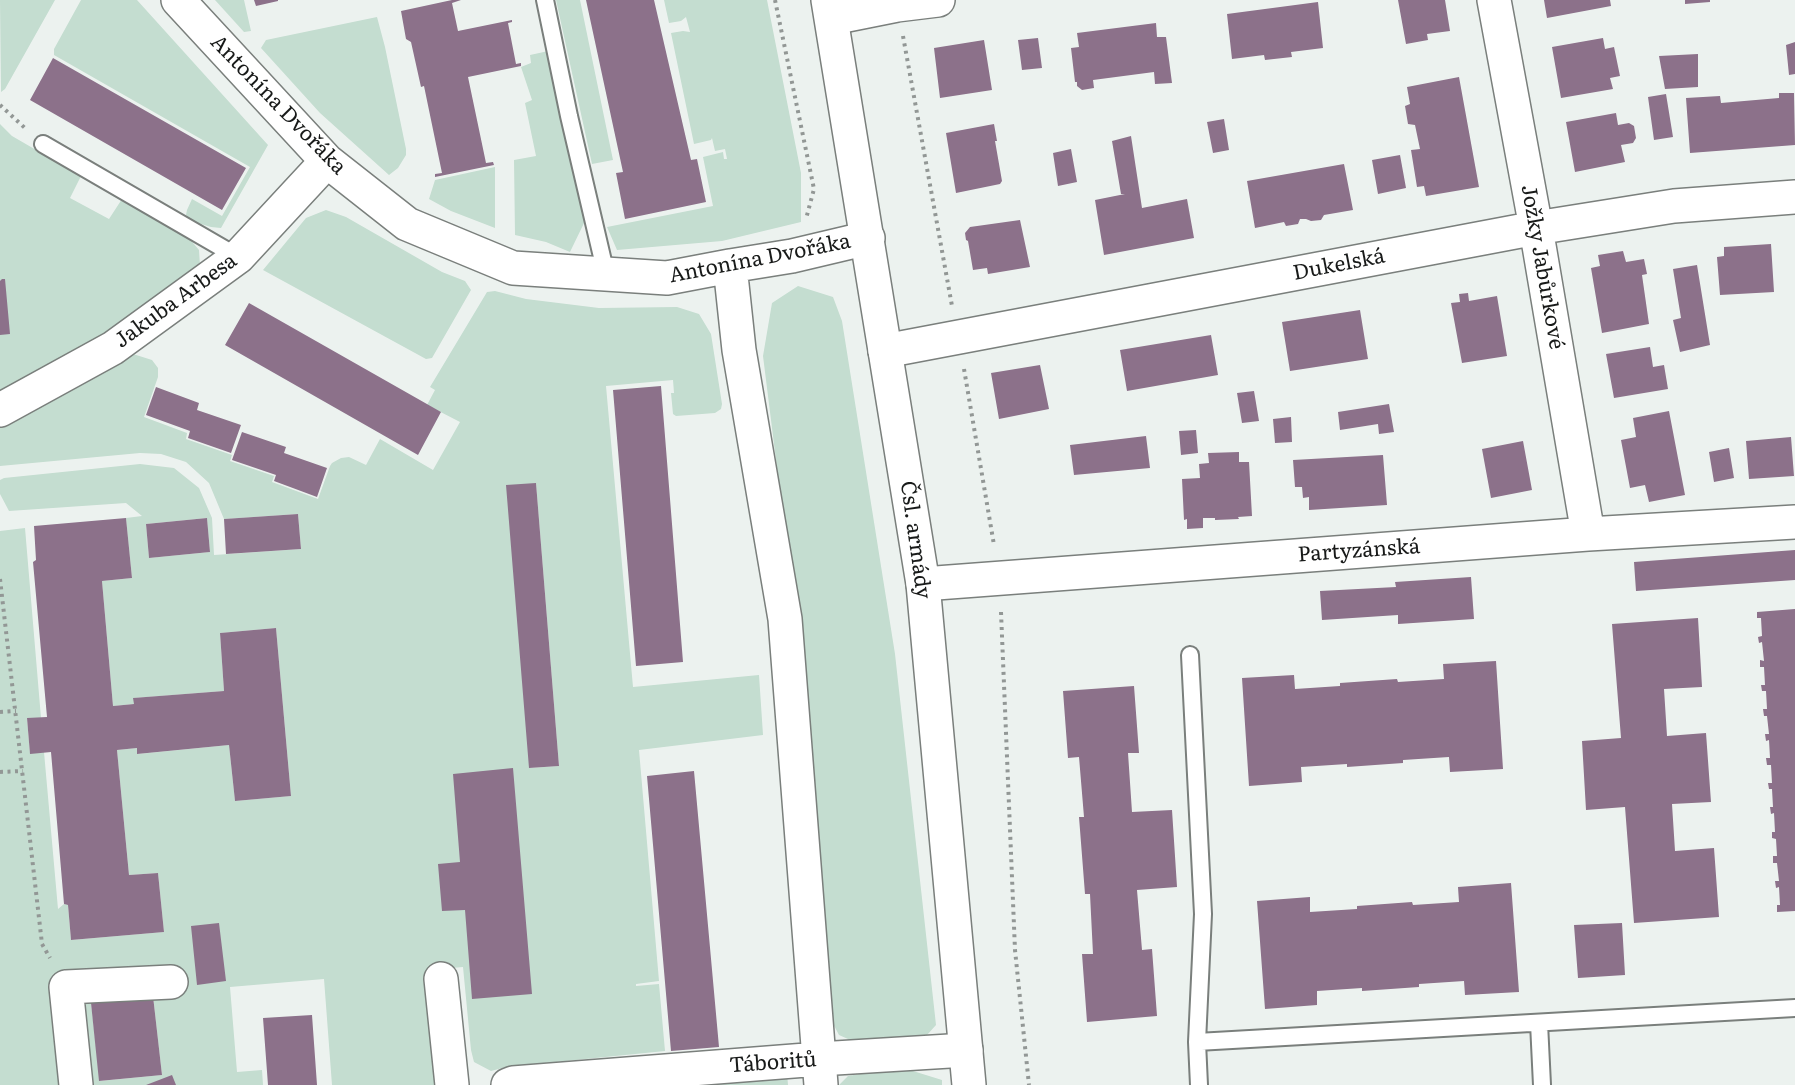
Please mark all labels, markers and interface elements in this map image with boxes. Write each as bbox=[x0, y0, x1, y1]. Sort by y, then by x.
street label: Antonína Dvořáka bbox=[205, 30, 351, 180]
street label: Jožky Jabůrkové bbox=[1515, 183, 1569, 351]
street label: Antonína Dvořáka bbox=[667, 229, 853, 289]
street label: Dukelská bbox=[1291, 244, 1387, 286]
street label: Jakuba Arbesa bbox=[110, 248, 242, 354]
street label: Čsl. armády bbox=[894, 479, 936, 601]
street label: Partyzánská bbox=[1297, 534, 1421, 568]
street label: Táboritů bbox=[728, 1047, 818, 1079]

